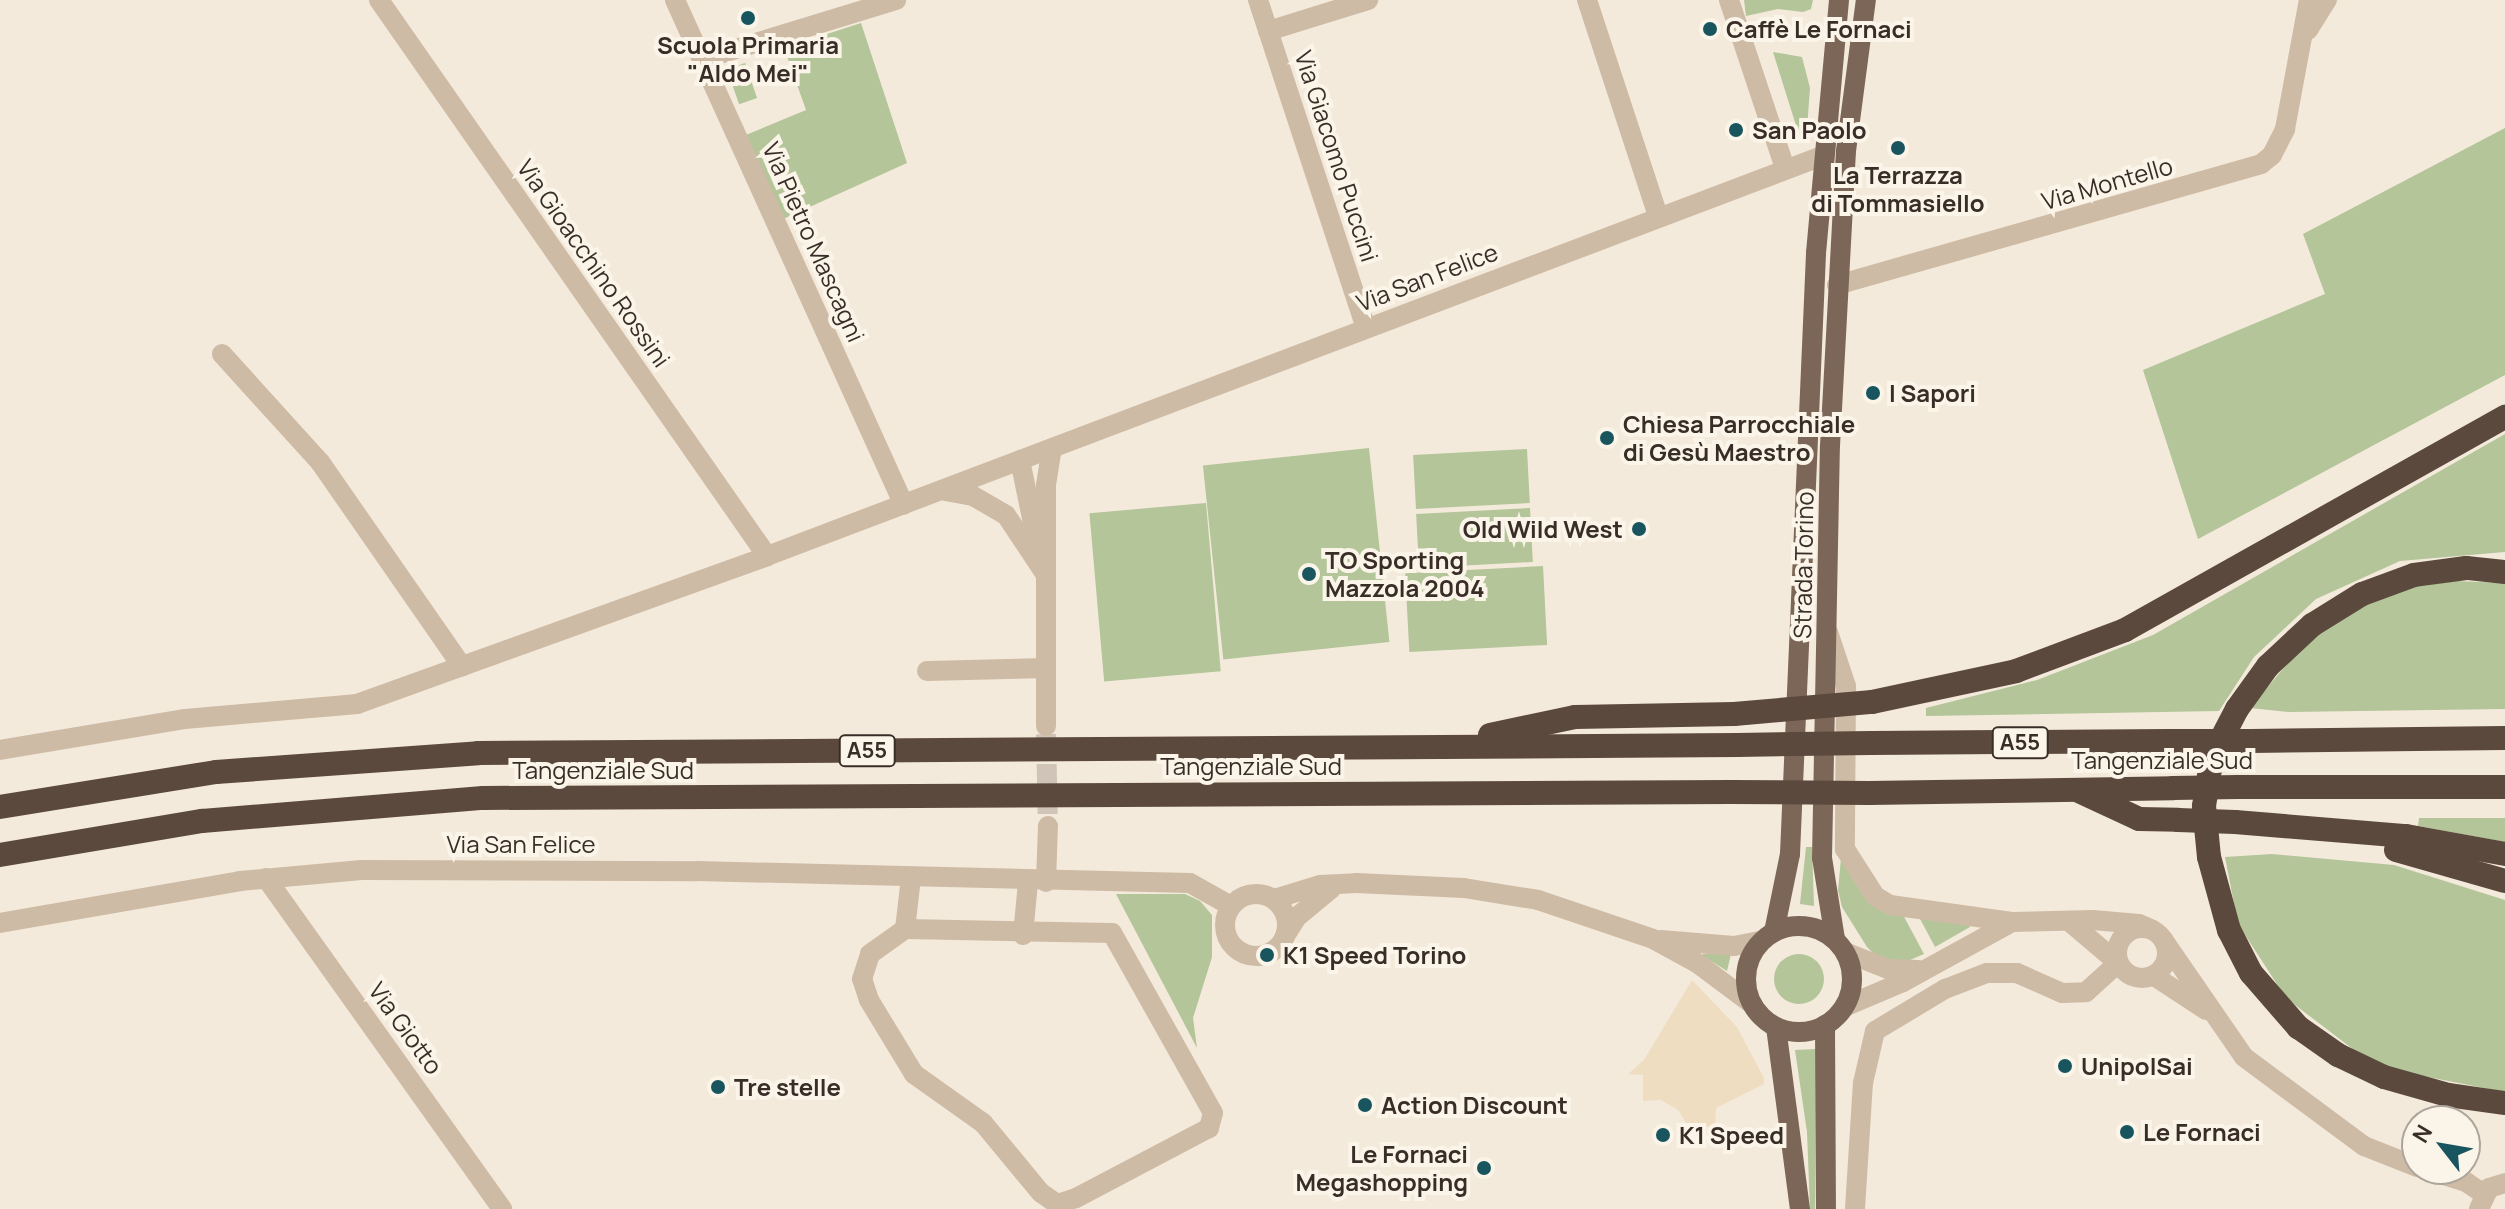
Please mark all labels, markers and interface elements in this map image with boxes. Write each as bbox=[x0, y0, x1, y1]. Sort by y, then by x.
marker: Scuola Primaria "Aldo Mei" bbox=[739, 9, 757, 27]
place label: Caffè Le Fornaci bbox=[1726, 15, 1912, 43]
marker: Caffè Le Fornaci bbox=[1701, 20, 1719, 38]
place label: Scuola Primaria "Aldo Mei" bbox=[657, 31, 839, 87]
street label: Via Giacomo Puccini bbox=[1289, 47, 1385, 265]
place label: San Paolo bbox=[1752, 116, 1867, 144]
marker: San Paolo bbox=[1727, 121, 1745, 139]
street label: Via Pietro Mascagni bbox=[757, 138, 871, 346]
marker: La Terrazza di Tommasiello bbox=[1889, 139, 1907, 157]
street label: Via Montello bbox=[2038, 151, 2176, 215]
street label: Via Gioacchino Rossini bbox=[511, 154, 677, 372]
place label: La Terrazza di Tommasiello bbox=[1811, 161, 1985, 217]
street label: Via San Felice bbox=[1352, 237, 1502, 317]
place label: I Sapori bbox=[1889, 379, 1976, 407]
marker: I Sapori bbox=[1864, 384, 1882, 402]
place label: Chiesa Parrocchiale di Gesù Maestro bbox=[1623, 410, 1855, 466]
marker: Chiesa Parrocchiale di Gesù Maestro bbox=[1598, 429, 1616, 447]
street label: Strada Torino bbox=[1787, 491, 1819, 639]
place label: Old Wild West bbox=[1463, 515, 1623, 543]
marker: Old Wild West bbox=[1630, 520, 1648, 538]
place label: TO Sporting Mazzola 2004 bbox=[1325, 546, 1485, 602]
marker: TO Sporting Mazzola 2004 bbox=[1300, 565, 1318, 583]
road number: A55 bbox=[1990, 725, 2050, 761]
road number: A55 bbox=[837, 733, 897, 769]
street label: Tangenziale Sud bbox=[2071, 746, 2253, 774]
street label: Tangenziale Sud bbox=[1160, 752, 1342, 780]
street label: Tangenziale Sud bbox=[512, 756, 694, 784]
street label: Via San Felice bbox=[447, 830, 595, 858]
place label: K1 Speed Torino bbox=[1283, 941, 1466, 969]
marker: K1 Speed Torino bbox=[1258, 946, 1276, 964]
street label: Via Giotto bbox=[363, 976, 449, 1080]
place label: UnipolSai bbox=[2081, 1052, 2193, 1080]
marker: UnipolSai bbox=[2056, 1057, 2074, 1075]
place label: Tre stelle bbox=[734, 1073, 841, 1101]
marker: Tre stelle bbox=[709, 1078, 727, 1096]
place label: Action Discount bbox=[1381, 1091, 1568, 1119]
marker: Action Discount bbox=[1356, 1096, 1374, 1114]
north arrow bbox=[2401, 1105, 2481, 1185]
place label: Le Fornaci bbox=[2143, 1118, 2261, 1146]
text: N bbox=[2405, 1119, 2439, 1148]
place label: K1 Speed bbox=[1679, 1121, 1784, 1149]
marker: Le Fornaci bbox=[2118, 1123, 2136, 1141]
marker: K1 Speed bbox=[1654, 1126, 1672, 1144]
place label: Le Fornaci Megashopping bbox=[1295, 1140, 1468, 1196]
marker: Le Fornaci Megashopping bbox=[1475, 1159, 1493, 1177]

